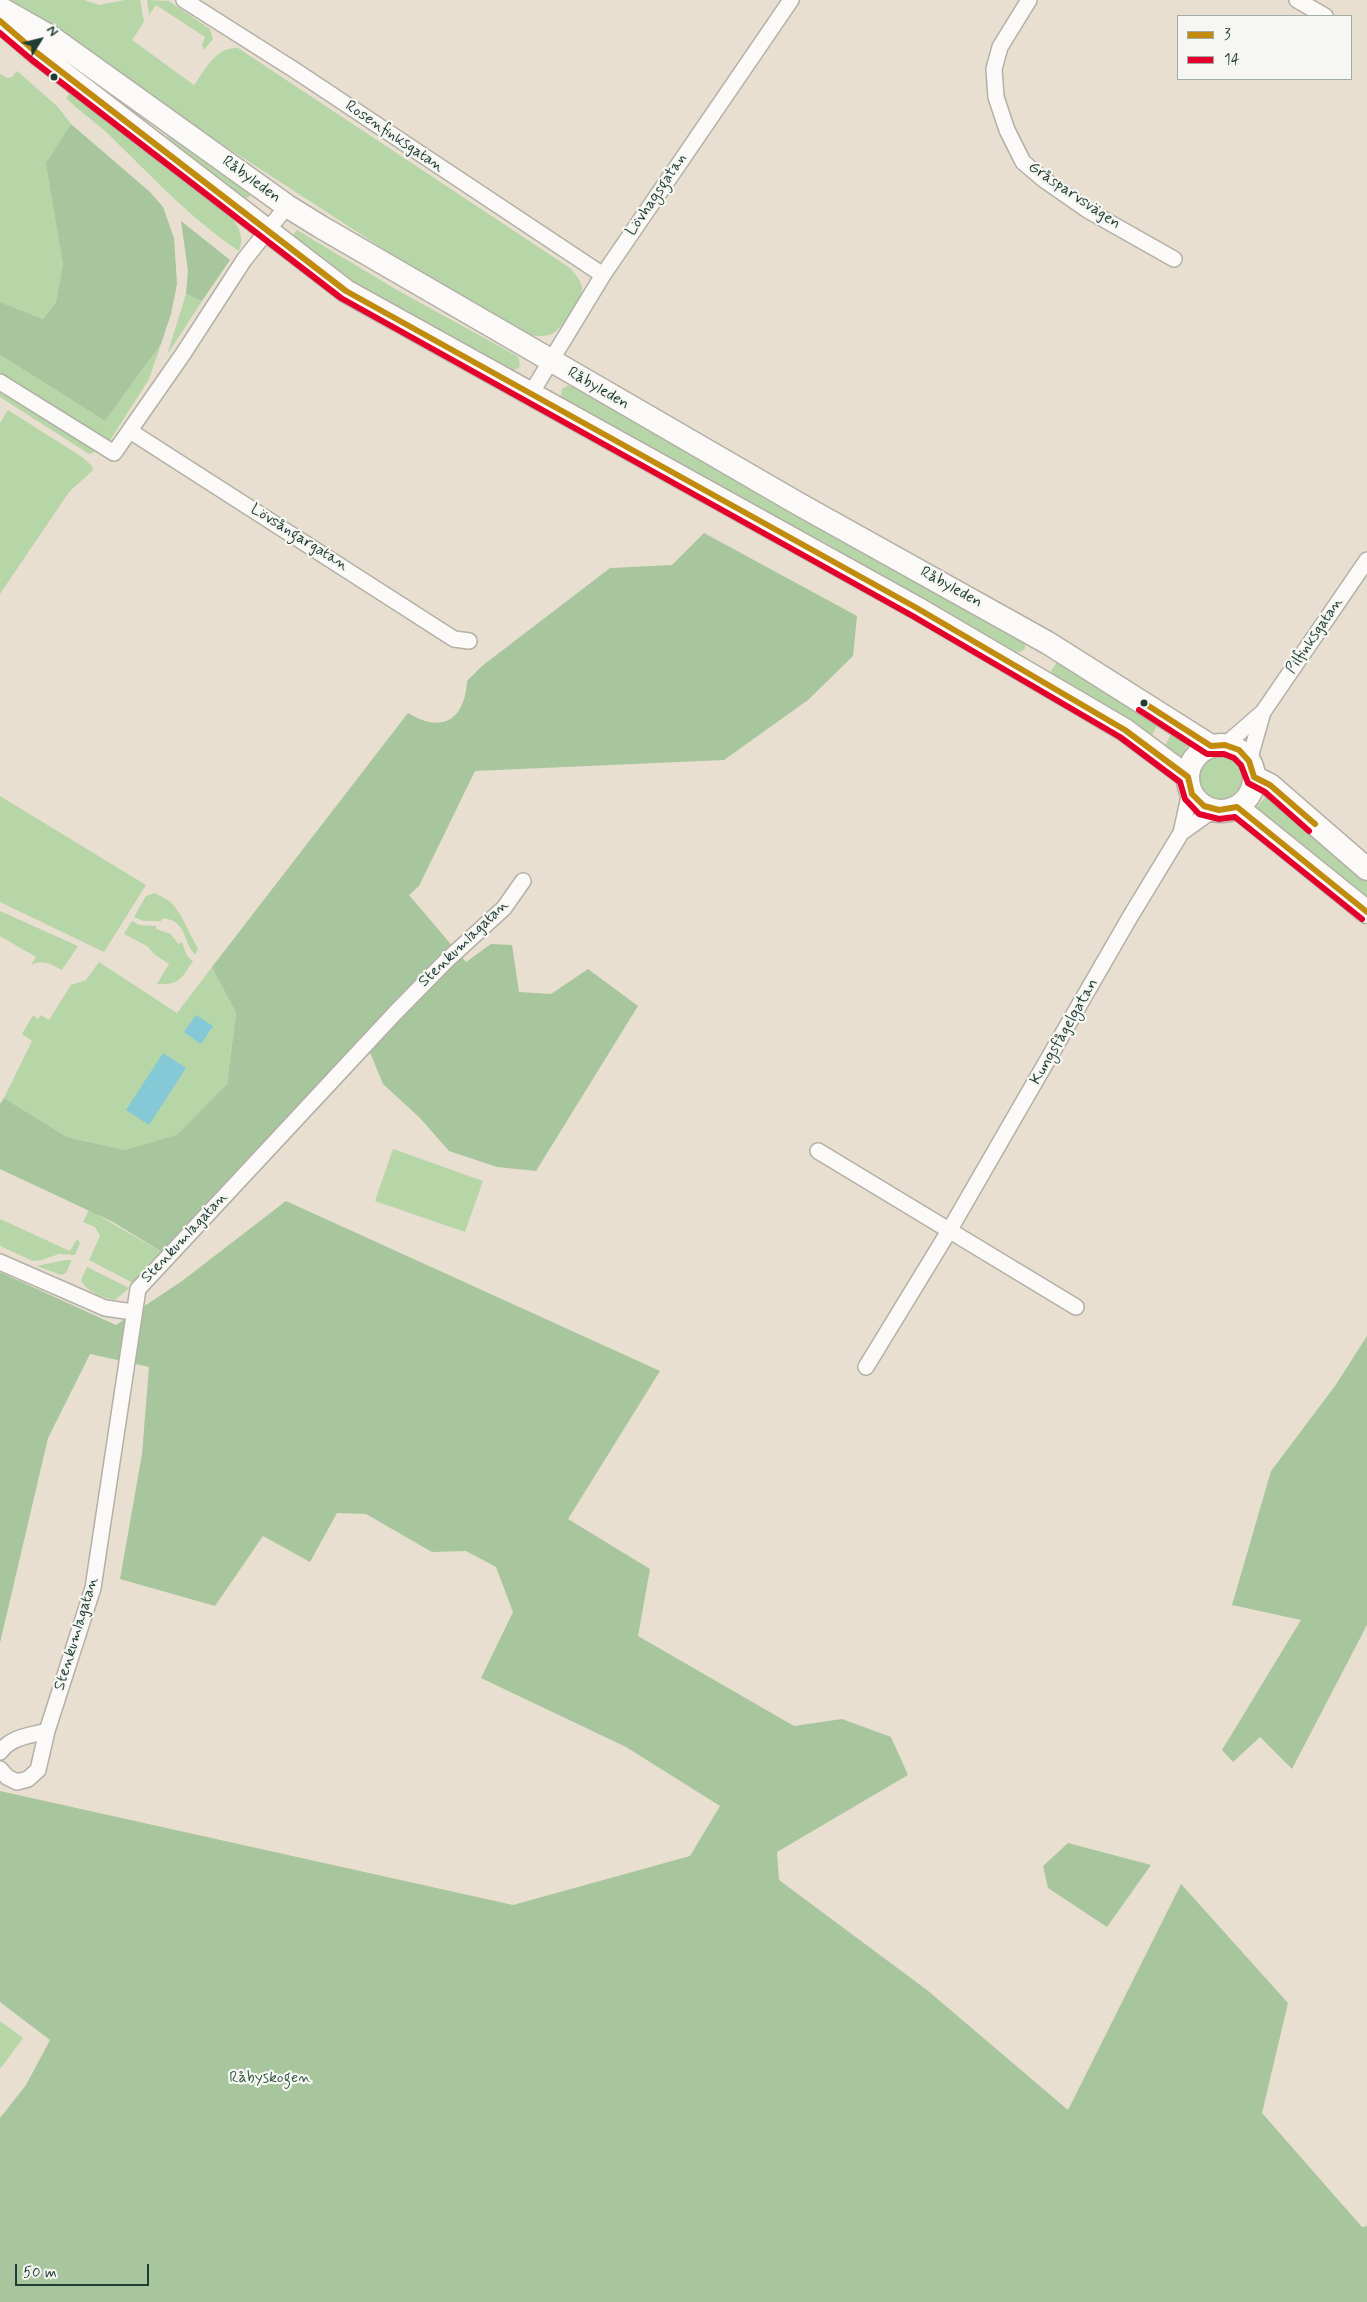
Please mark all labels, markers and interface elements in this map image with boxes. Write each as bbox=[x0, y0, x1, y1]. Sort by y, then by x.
north arrow bbox=[15, 15, 65, 65]
legend bbox=[1177, 15, 1352, 80]
text: N bbox=[42, 22, 62, 40]
text: 3 bbox=[1224, 25, 1231, 45]
text: 14 bbox=[1224, 50, 1240, 70]
unlabelled marker bbox=[49, 72, 59, 82]
street label: Rosenfinksgatan bbox=[341, 97, 447, 177]
street label: Lövhagsgatan bbox=[622, 150, 692, 240]
street label: Råbyleden bbox=[218, 152, 284, 208]
street label: Gråsparvsvägen bbox=[1024, 158, 1124, 234]
street label: Råbyleden bbox=[564, 364, 632, 414]
street label: Lövsångargatan bbox=[247, 500, 351, 576]
street label: Råbyleden bbox=[917, 563, 985, 613]
street label: Pilfinksgatan bbox=[1282, 594, 1348, 678]
unlabelled marker bbox=[1139, 698, 1149, 708]
street label: Stenkumlagatan bbox=[415, 896, 513, 992]
street label: Kungsfågelgatan bbox=[1027, 975, 1103, 1089]
street label: Stenkumlagatan bbox=[138, 1188, 232, 1288]
street label: Stenkumlagatan bbox=[51, 1575, 103, 1693]
park label: Råbyskogen bbox=[229, 2069, 311, 2089]
scale bar bbox=[18, 2254, 151, 2286]
text: 50 m bbox=[23, 2263, 57, 2283]

